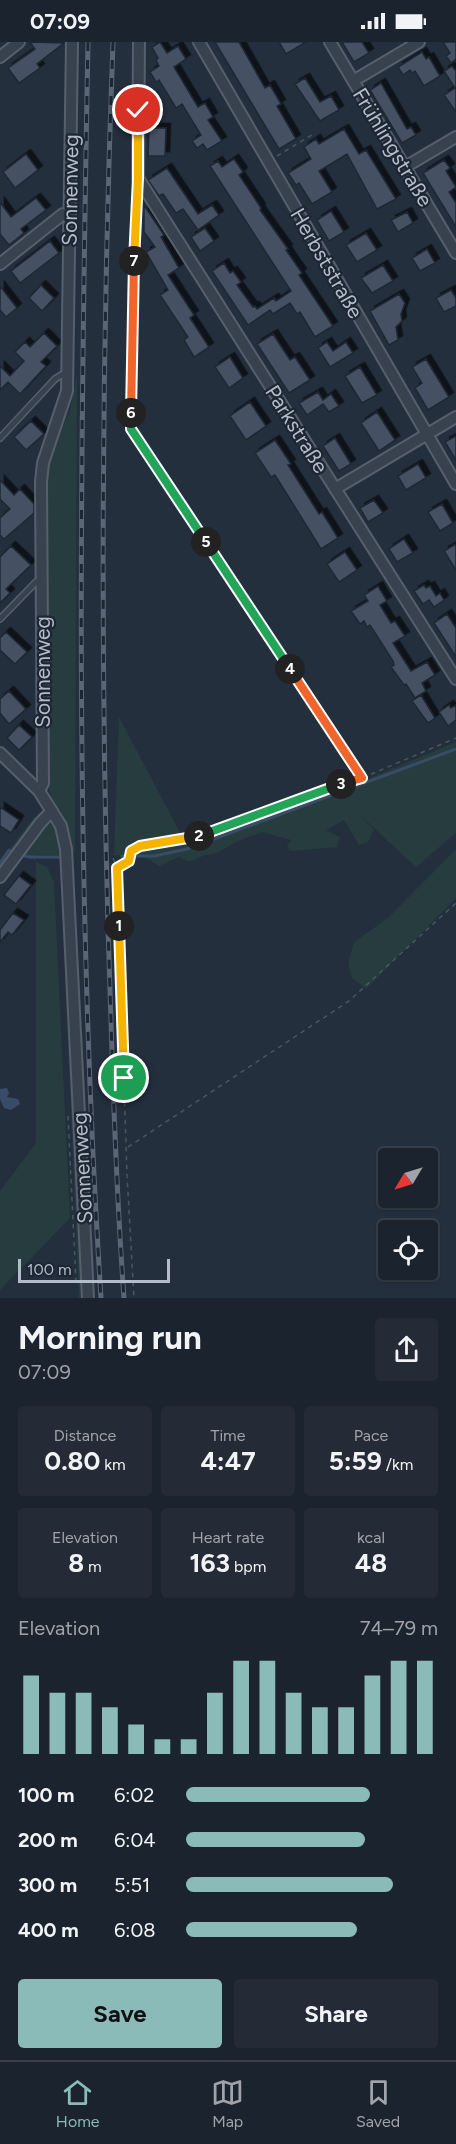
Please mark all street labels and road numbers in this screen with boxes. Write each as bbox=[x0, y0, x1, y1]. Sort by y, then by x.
street label: Frühlingstraße bbox=[348, 83, 438, 211]
street label: Sonnenweg bbox=[57, 134, 83, 246]
street label: Herbststraße bbox=[285, 203, 369, 323]
street label: Parkstraße bbox=[260, 380, 334, 478]
street label: Sonnenweg bbox=[30, 616, 55, 728]
street label: Sonnenweg bbox=[67, 1112, 97, 1224]

